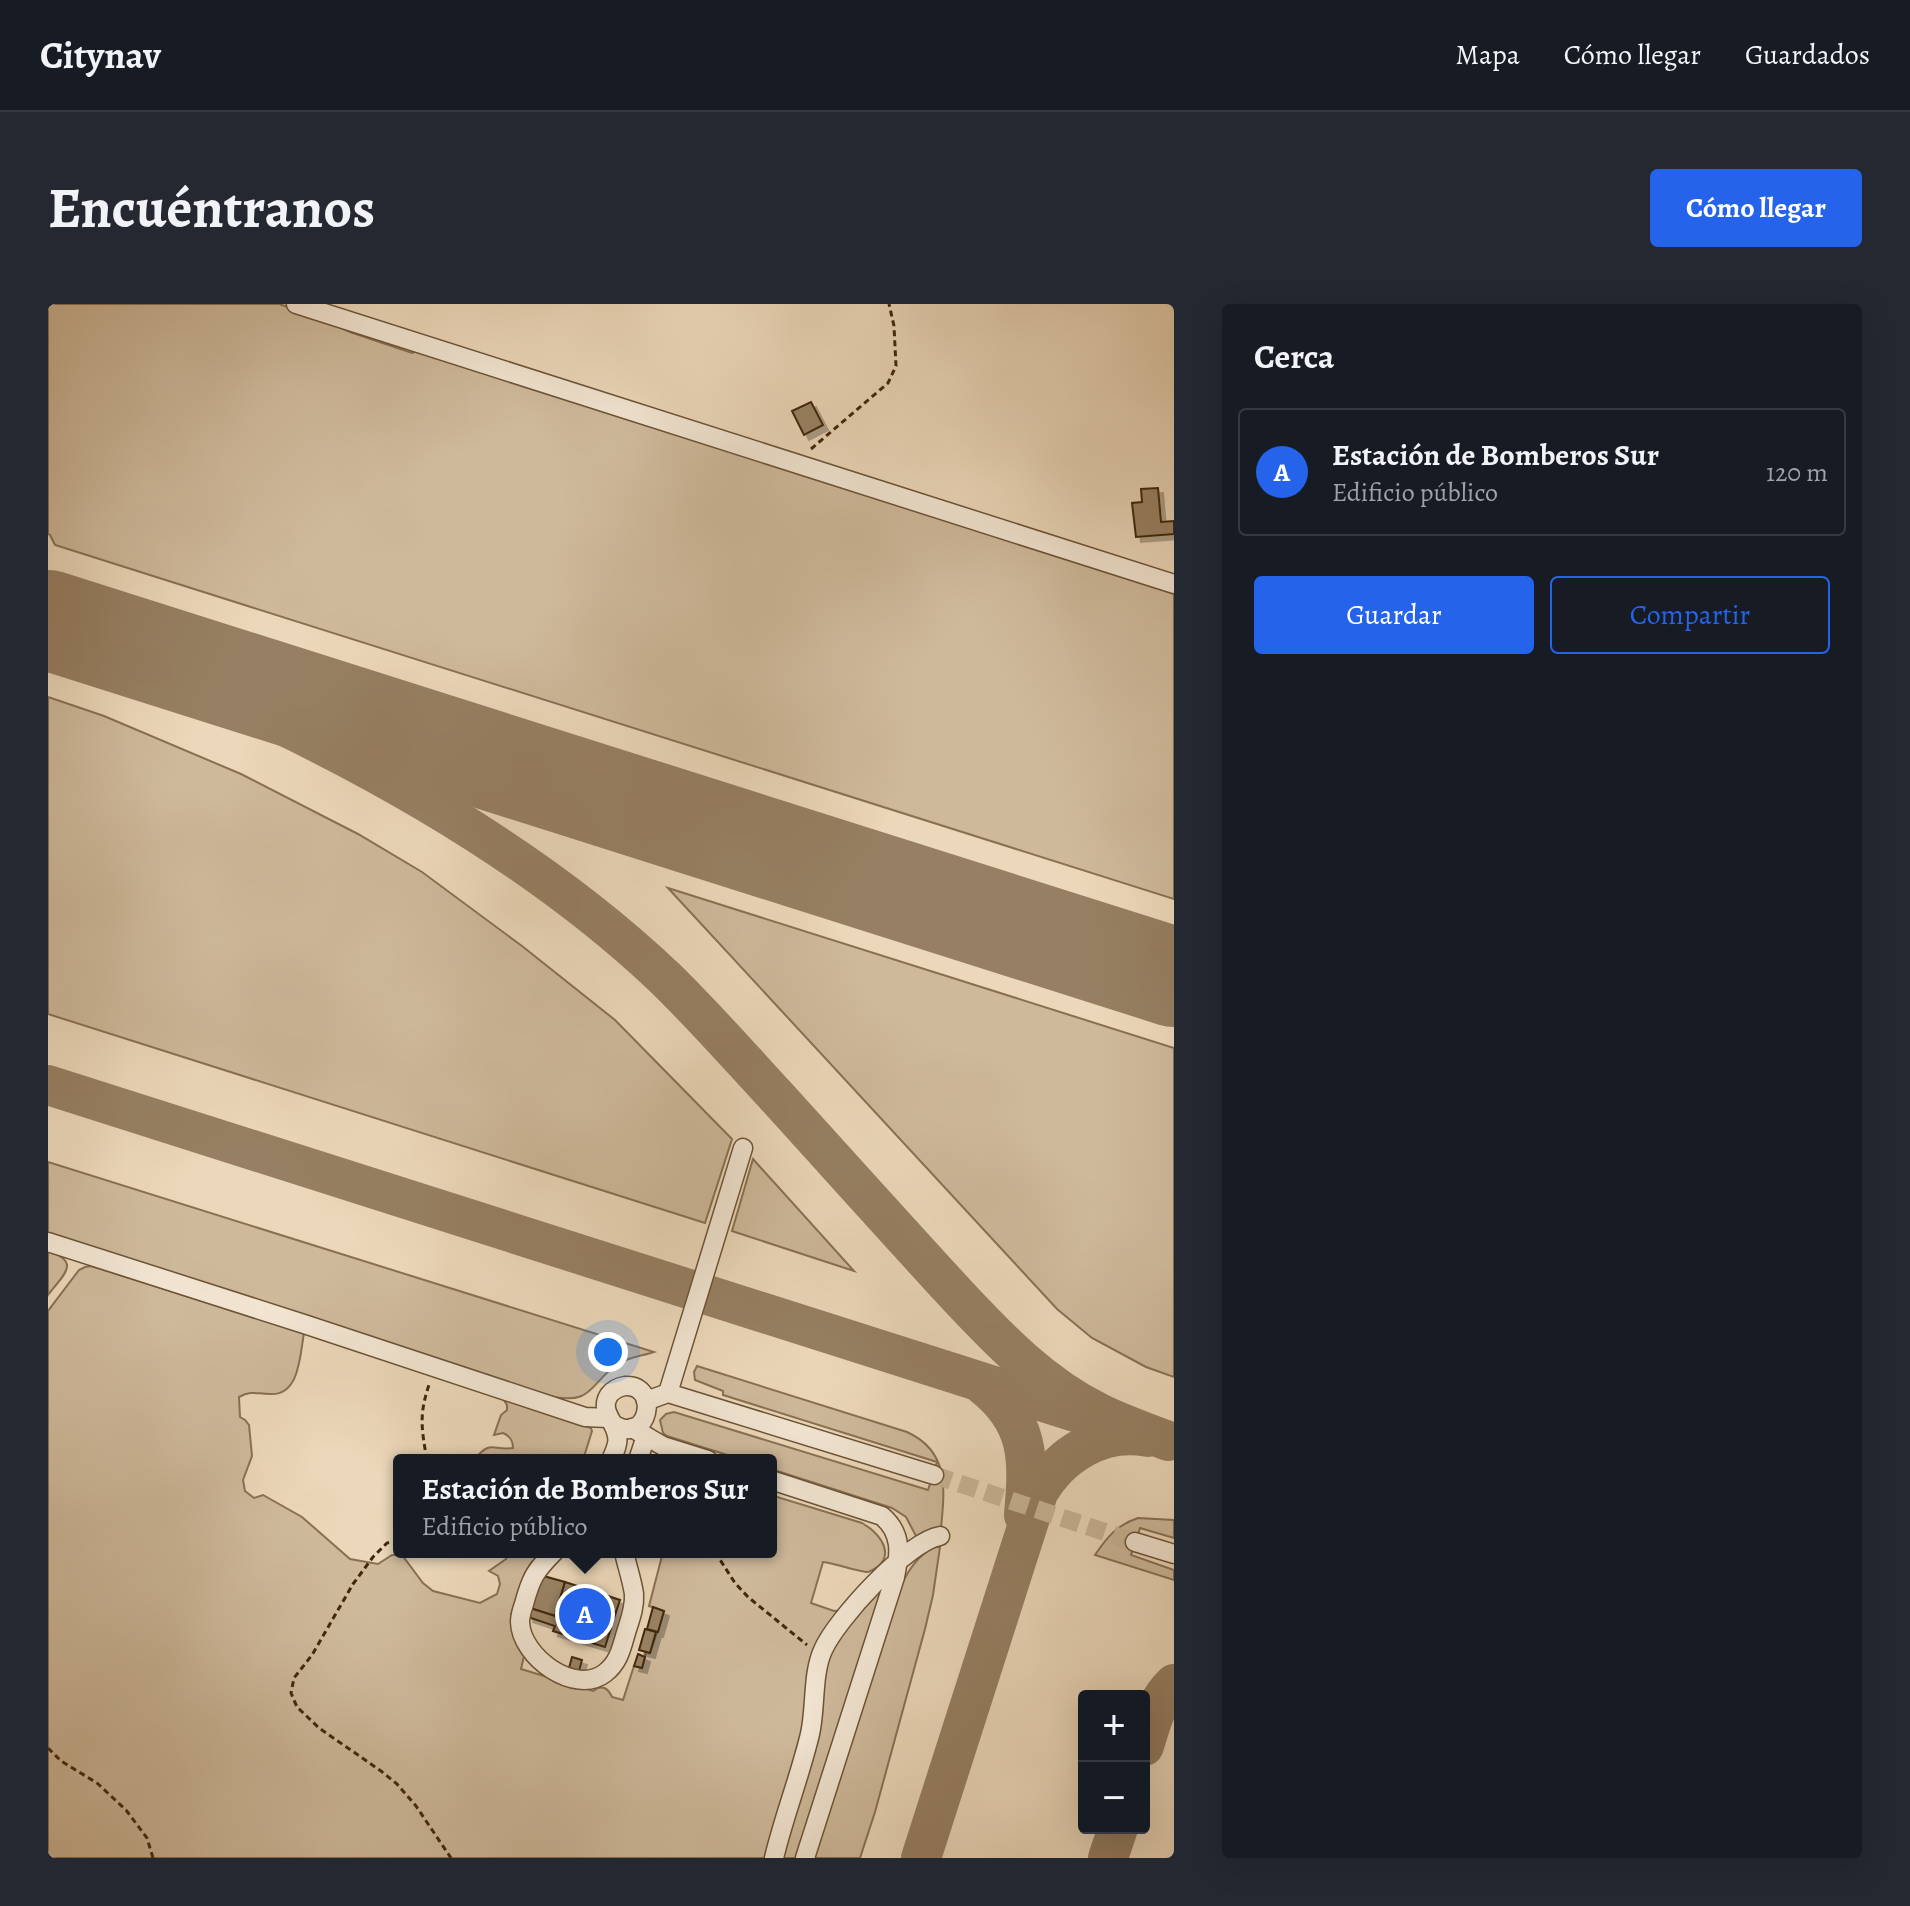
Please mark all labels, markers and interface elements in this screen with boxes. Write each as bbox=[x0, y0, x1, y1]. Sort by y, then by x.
text: Citynav bbox=[40, 29, 161, 81]
text: Mapa bbox=[1456, 36, 1520, 74]
text: Cómo llegar bbox=[1564, 36, 1701, 74]
text: Guardados bbox=[1745, 36, 1870, 74]
button: Cómo llegar bbox=[1650, 169, 1862, 247]
text: Encuéntranos bbox=[48, 170, 375, 246]
text: Cerca bbox=[1254, 333, 1335, 380]
text: Estación de Bomberos Sur bbox=[1332, 435, 1659, 475]
text: A bbox=[1274, 455, 1290, 490]
text: 120 m bbox=[1766, 455, 1828, 490]
text: Edificio público bbox=[1332, 475, 1498, 510]
button: Guardar bbox=[1254, 576, 1534, 654]
button: Compartir bbox=[1550, 576, 1830, 654]
your location bbox=[588, 1332, 628, 1372]
popup bbox=[393, 1454, 777, 1558]
text: Estación de Bomberos Sur bbox=[422, 1469, 749, 1509]
text: Edificio público bbox=[422, 1509, 587, 1544]
pin: A bbox=[559, 1584, 611, 1644]
map controls bbox=[1078, 1690, 1150, 1834]
button: + bbox=[1078, 1690, 1150, 1762]
button: − bbox=[1078, 1762, 1150, 1834]

